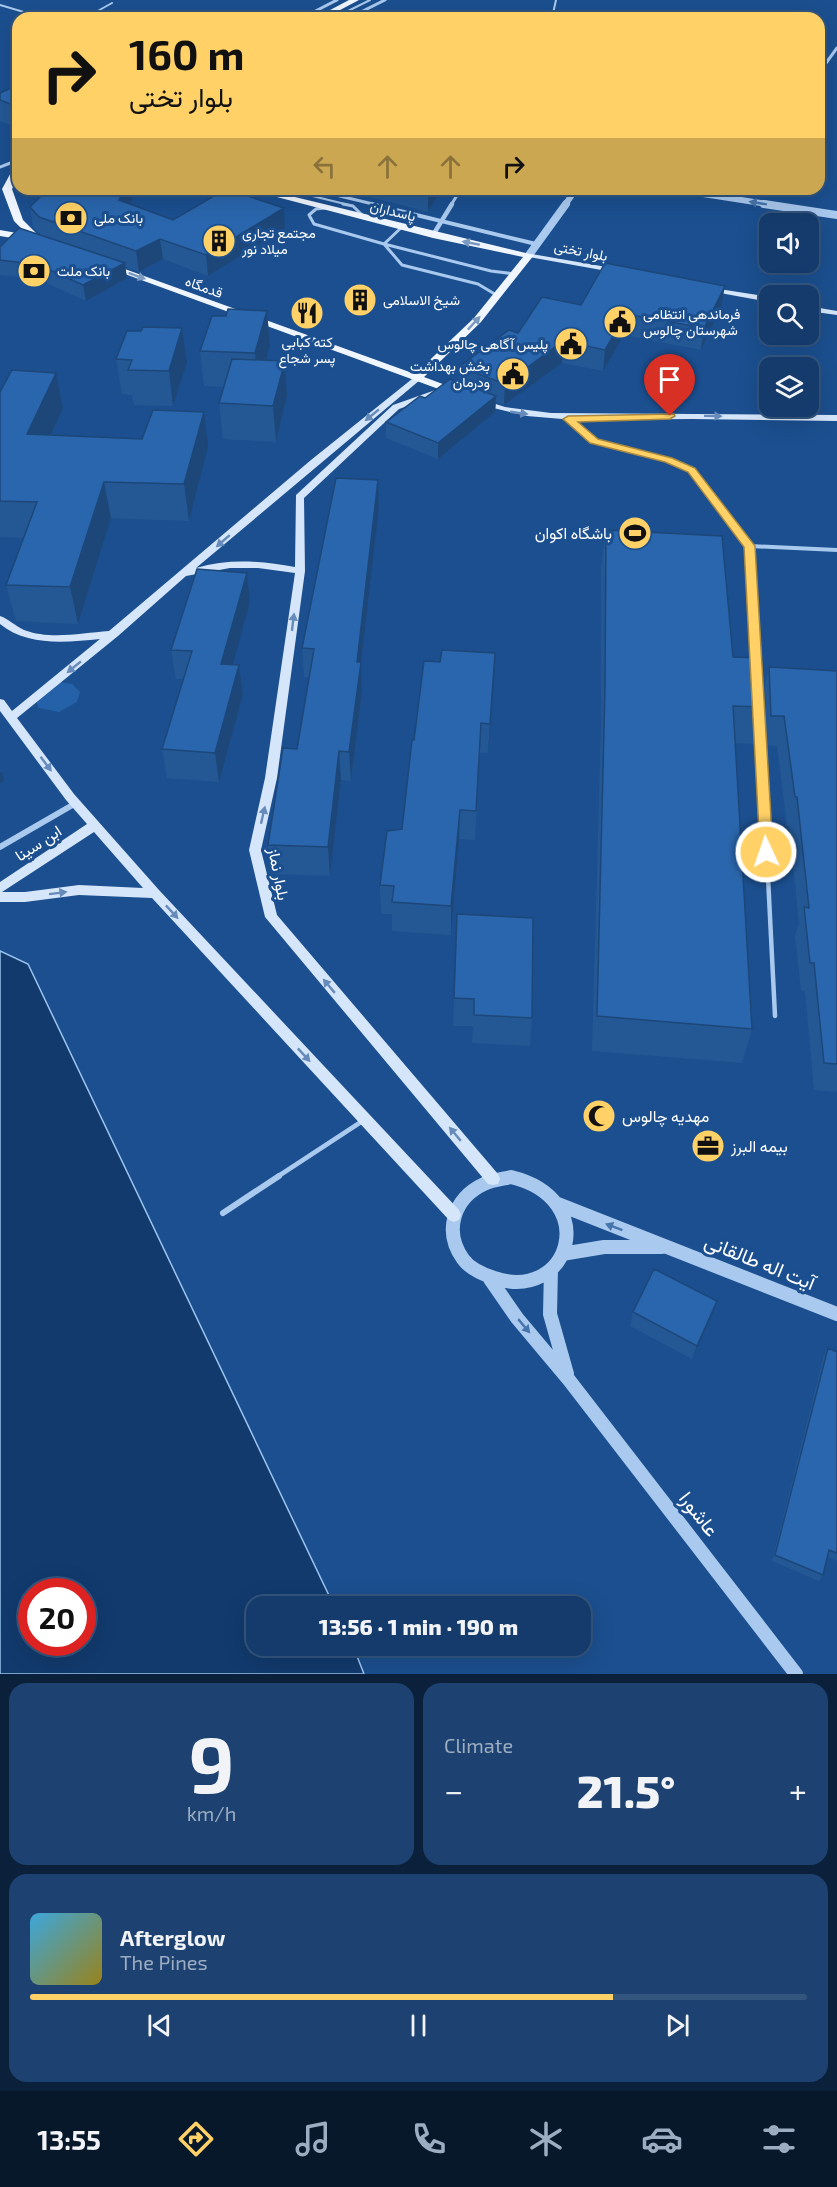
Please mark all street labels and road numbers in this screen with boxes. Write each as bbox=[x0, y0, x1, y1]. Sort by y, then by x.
street label: پاسداران bbox=[368, 197, 418, 226]
street label: بلوار تختی bbox=[553, 237, 609, 265]
street label: قدمگاه bbox=[183, 272, 225, 301]
street label: ابن سینا bbox=[11, 821, 66, 866]
street label: بلوار نماز bbox=[263, 845, 294, 902]
street label: آیت اله طالقانی bbox=[701, 1228, 820, 1296]
street label: عاشورا bbox=[673, 1486, 725, 1542]

